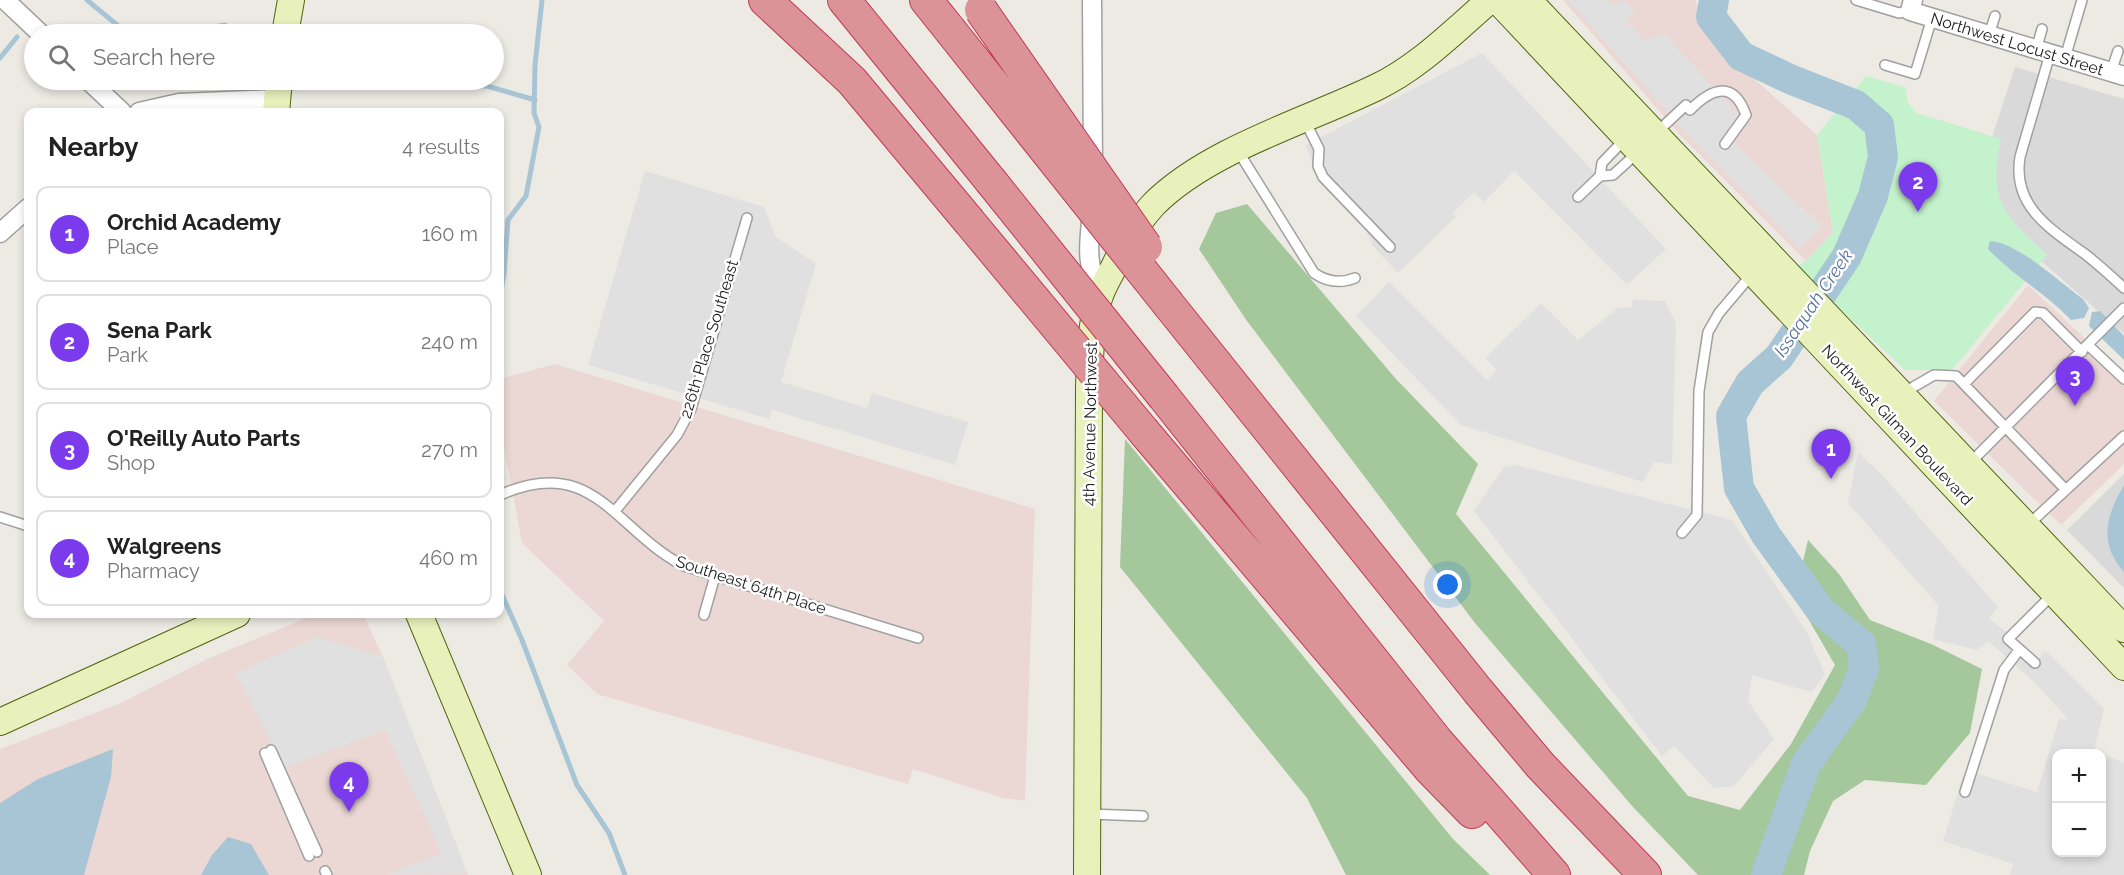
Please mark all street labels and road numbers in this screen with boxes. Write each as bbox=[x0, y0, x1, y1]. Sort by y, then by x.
street label: Northwest Locust Street bbox=[1928, 9, 2106, 80]
street label: 226th Place Southeast bbox=[676, 257, 742, 421]
street label: 4th Avenue Northwest bbox=[1079, 341, 1101, 506]
street label: Northwest Gilman Boulevard bbox=[1817, 341, 1977, 509]
street label: Southeast 64th Place bbox=[673, 552, 829, 618]

